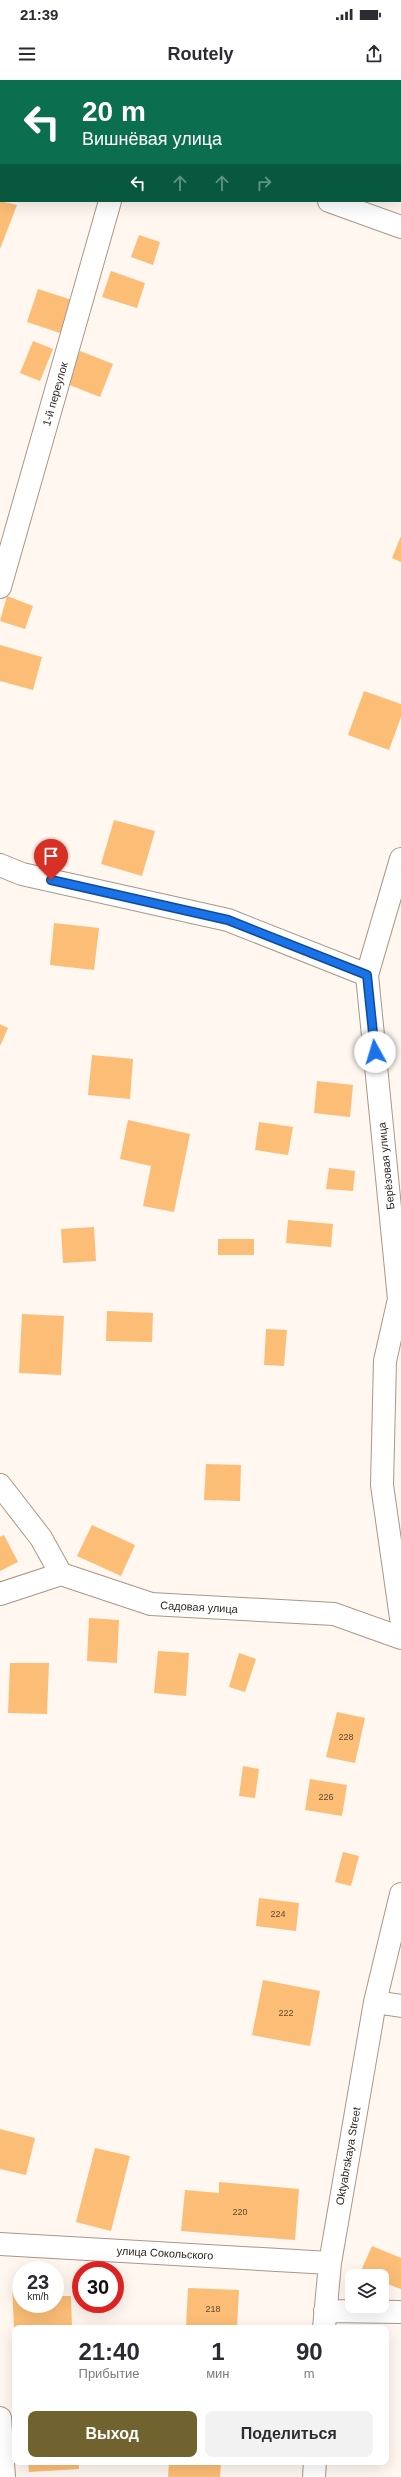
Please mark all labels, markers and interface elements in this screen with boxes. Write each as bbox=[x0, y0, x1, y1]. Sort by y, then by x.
text: 21:39 bbox=[20, 6, 58, 23]
icon: menu bbox=[16, 43, 38, 65]
icon: share bbox=[363, 43, 385, 65]
text: Routely bbox=[167, 44, 234, 64]
icon: left bbox=[16, 96, 68, 148]
text: 20 m bbox=[82, 96, 146, 127]
text: Вишнёвая улица bbox=[82, 129, 222, 149]
icon: left bbox=[127, 172, 149, 194]
icon: ahead bbox=[169, 172, 191, 194]
icon: ahead bbox=[211, 172, 233, 194]
icon: right bbox=[253, 172, 275, 194]
street label: 1-й переулок bbox=[40, 360, 70, 427]
pin bbox=[34, 839, 68, 880]
icon: arrive bbox=[40, 845, 62, 867]
position arrow bbox=[354, 1031, 396, 1073]
street label: Берёзовая улица bbox=[375, 1121, 397, 1210]
street label: Садовая улица bbox=[160, 1599, 239, 1615]
house number: 228 bbox=[338, 1732, 354, 1742]
house number: 226 bbox=[318, 1792, 334, 1802]
house number: 224 bbox=[270, 1909, 286, 1919]
house number: 222 bbox=[278, 2008, 294, 2018]
street label: Oktyabrskaya Street bbox=[333, 2106, 363, 2206]
house number: 220 bbox=[232, 2207, 248, 2217]
street label: улица Сокольского bbox=[116, 2244, 214, 2262]
speed limit sign: 30 bbox=[72, 2261, 124, 2313]
map controls bbox=[345, 2269, 389, 2313]
button: layers bbox=[345, 2269, 389, 2313]
text: 23 bbox=[27, 2271, 49, 2293]
text: km/h bbox=[27, 2291, 49, 2302]
house number: 218 bbox=[205, 2304, 221, 2314]
text: 21:40 bbox=[78, 2338, 140, 2365]
text: 1 bbox=[211, 2338, 225, 2365]
text: 90 bbox=[296, 2338, 323, 2365]
text: Прибытие bbox=[79, 2366, 140, 2381]
text: мин bbox=[206, 2366, 230, 2381]
text: m bbox=[304, 2366, 315, 2381]
button: Выход bbox=[28, 2411, 197, 2457]
button: Поделиться bbox=[205, 2411, 373, 2457]

